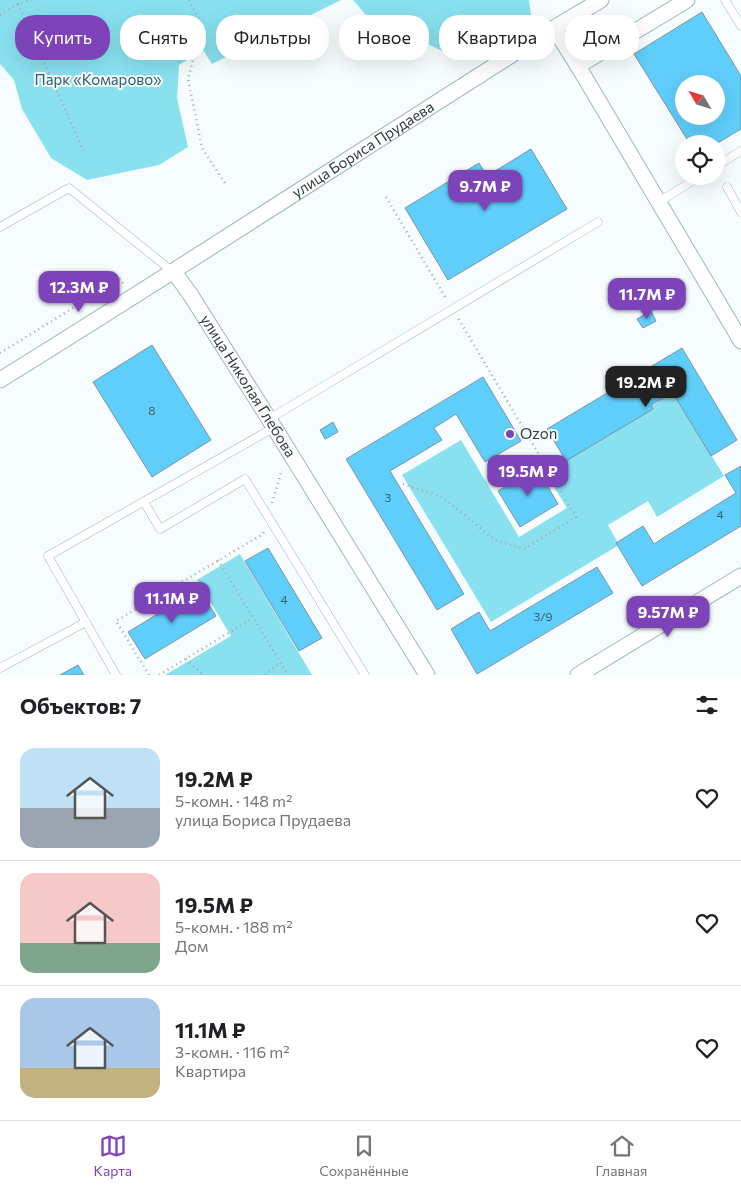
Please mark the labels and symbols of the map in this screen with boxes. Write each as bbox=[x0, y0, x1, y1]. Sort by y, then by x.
park label: Парк «Комарово» bbox=[35, 70, 162, 88]
north arrow bbox=[675, 75, 725, 125]
street label: улица Бориса Прудаева bbox=[288, 97, 437, 201]
pin: 9.7M ₽ bbox=[444, 170, 526, 212]
pin: 12.3M ₽ bbox=[33, 270, 125, 313]
pin: 11.7M ₽ bbox=[601, 278, 693, 320]
street label: улица Николая Глебова bbox=[197, 311, 300, 460]
pin: 19.2M ₽ bbox=[600, 366, 692, 408]
house number: 8 bbox=[148, 403, 156, 417]
place label: Ozon bbox=[520, 424, 557, 442]
marker: Ozon bbox=[504, 428, 516, 440]
pin: 19.5M ₽ bbox=[482, 454, 574, 497]
house number: 3 bbox=[385, 490, 392, 504]
house number: 4 bbox=[716, 507, 724, 521]
pin: 11.1M ₽ bbox=[126, 582, 218, 624]
house number: 4 bbox=[280, 592, 288, 606]
pin: 9.57M ₽ bbox=[622, 596, 714, 638]
house number: 3/9 bbox=[534, 609, 552, 623]

